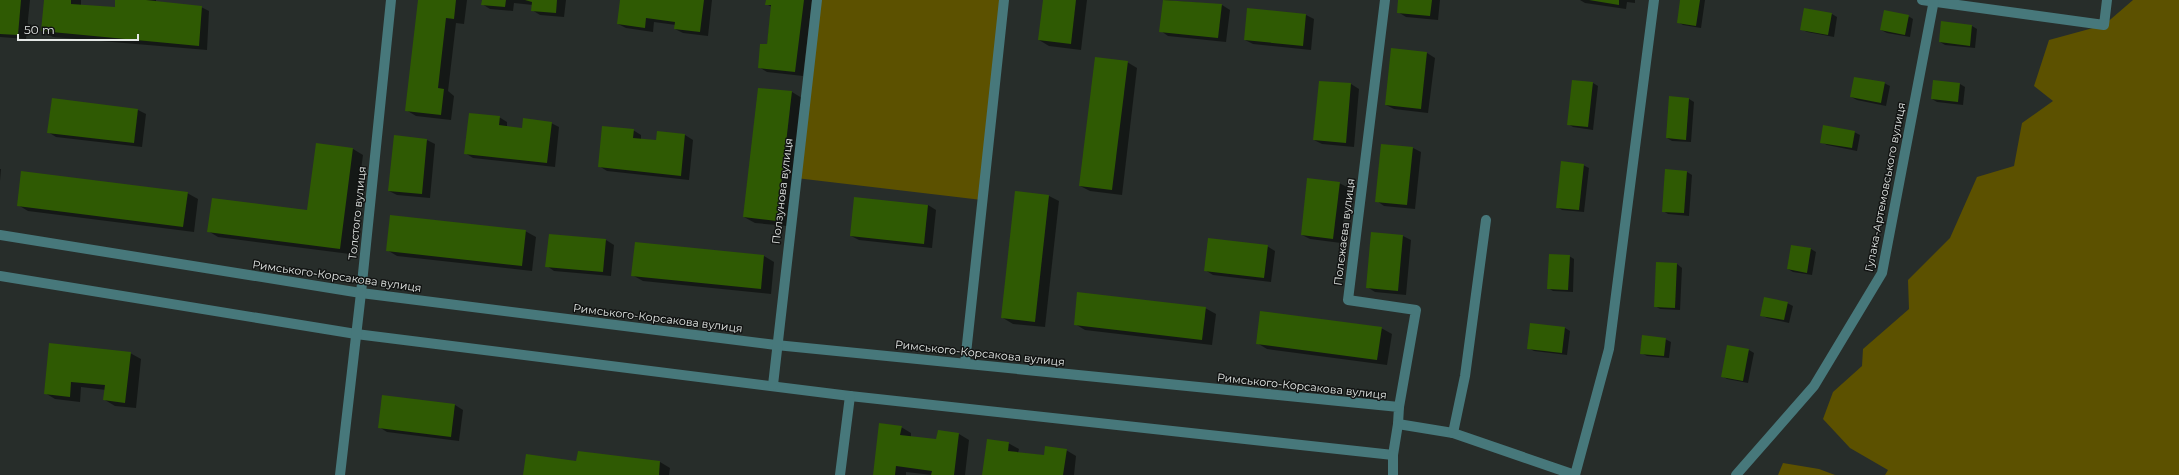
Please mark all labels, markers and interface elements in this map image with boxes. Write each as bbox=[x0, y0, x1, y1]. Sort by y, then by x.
scale bar bbox=[18, 16, 138, 42]
text: 50 m bbox=[24, 22, 55, 37]
street label: Гулака-Артемовського вулиця bbox=[1862, 101, 1908, 273]
street label: Ползунова вулиця bbox=[769, 137, 795, 245]
street label: Толстого вулиця bbox=[345, 166, 369, 260]
street label: Полєжаєва вулиця bbox=[1330, 178, 1358, 286]
street label: Римського-Корсакова вулиця bbox=[252, 257, 422, 295]
street label: Римського-Корсакова вулиця bbox=[572, 301, 744, 335]
street label: Римського-Корсакова вулиця bbox=[894, 337, 1066, 369]
street label: Римського-Корсакова вулиця bbox=[1216, 370, 1388, 402]

